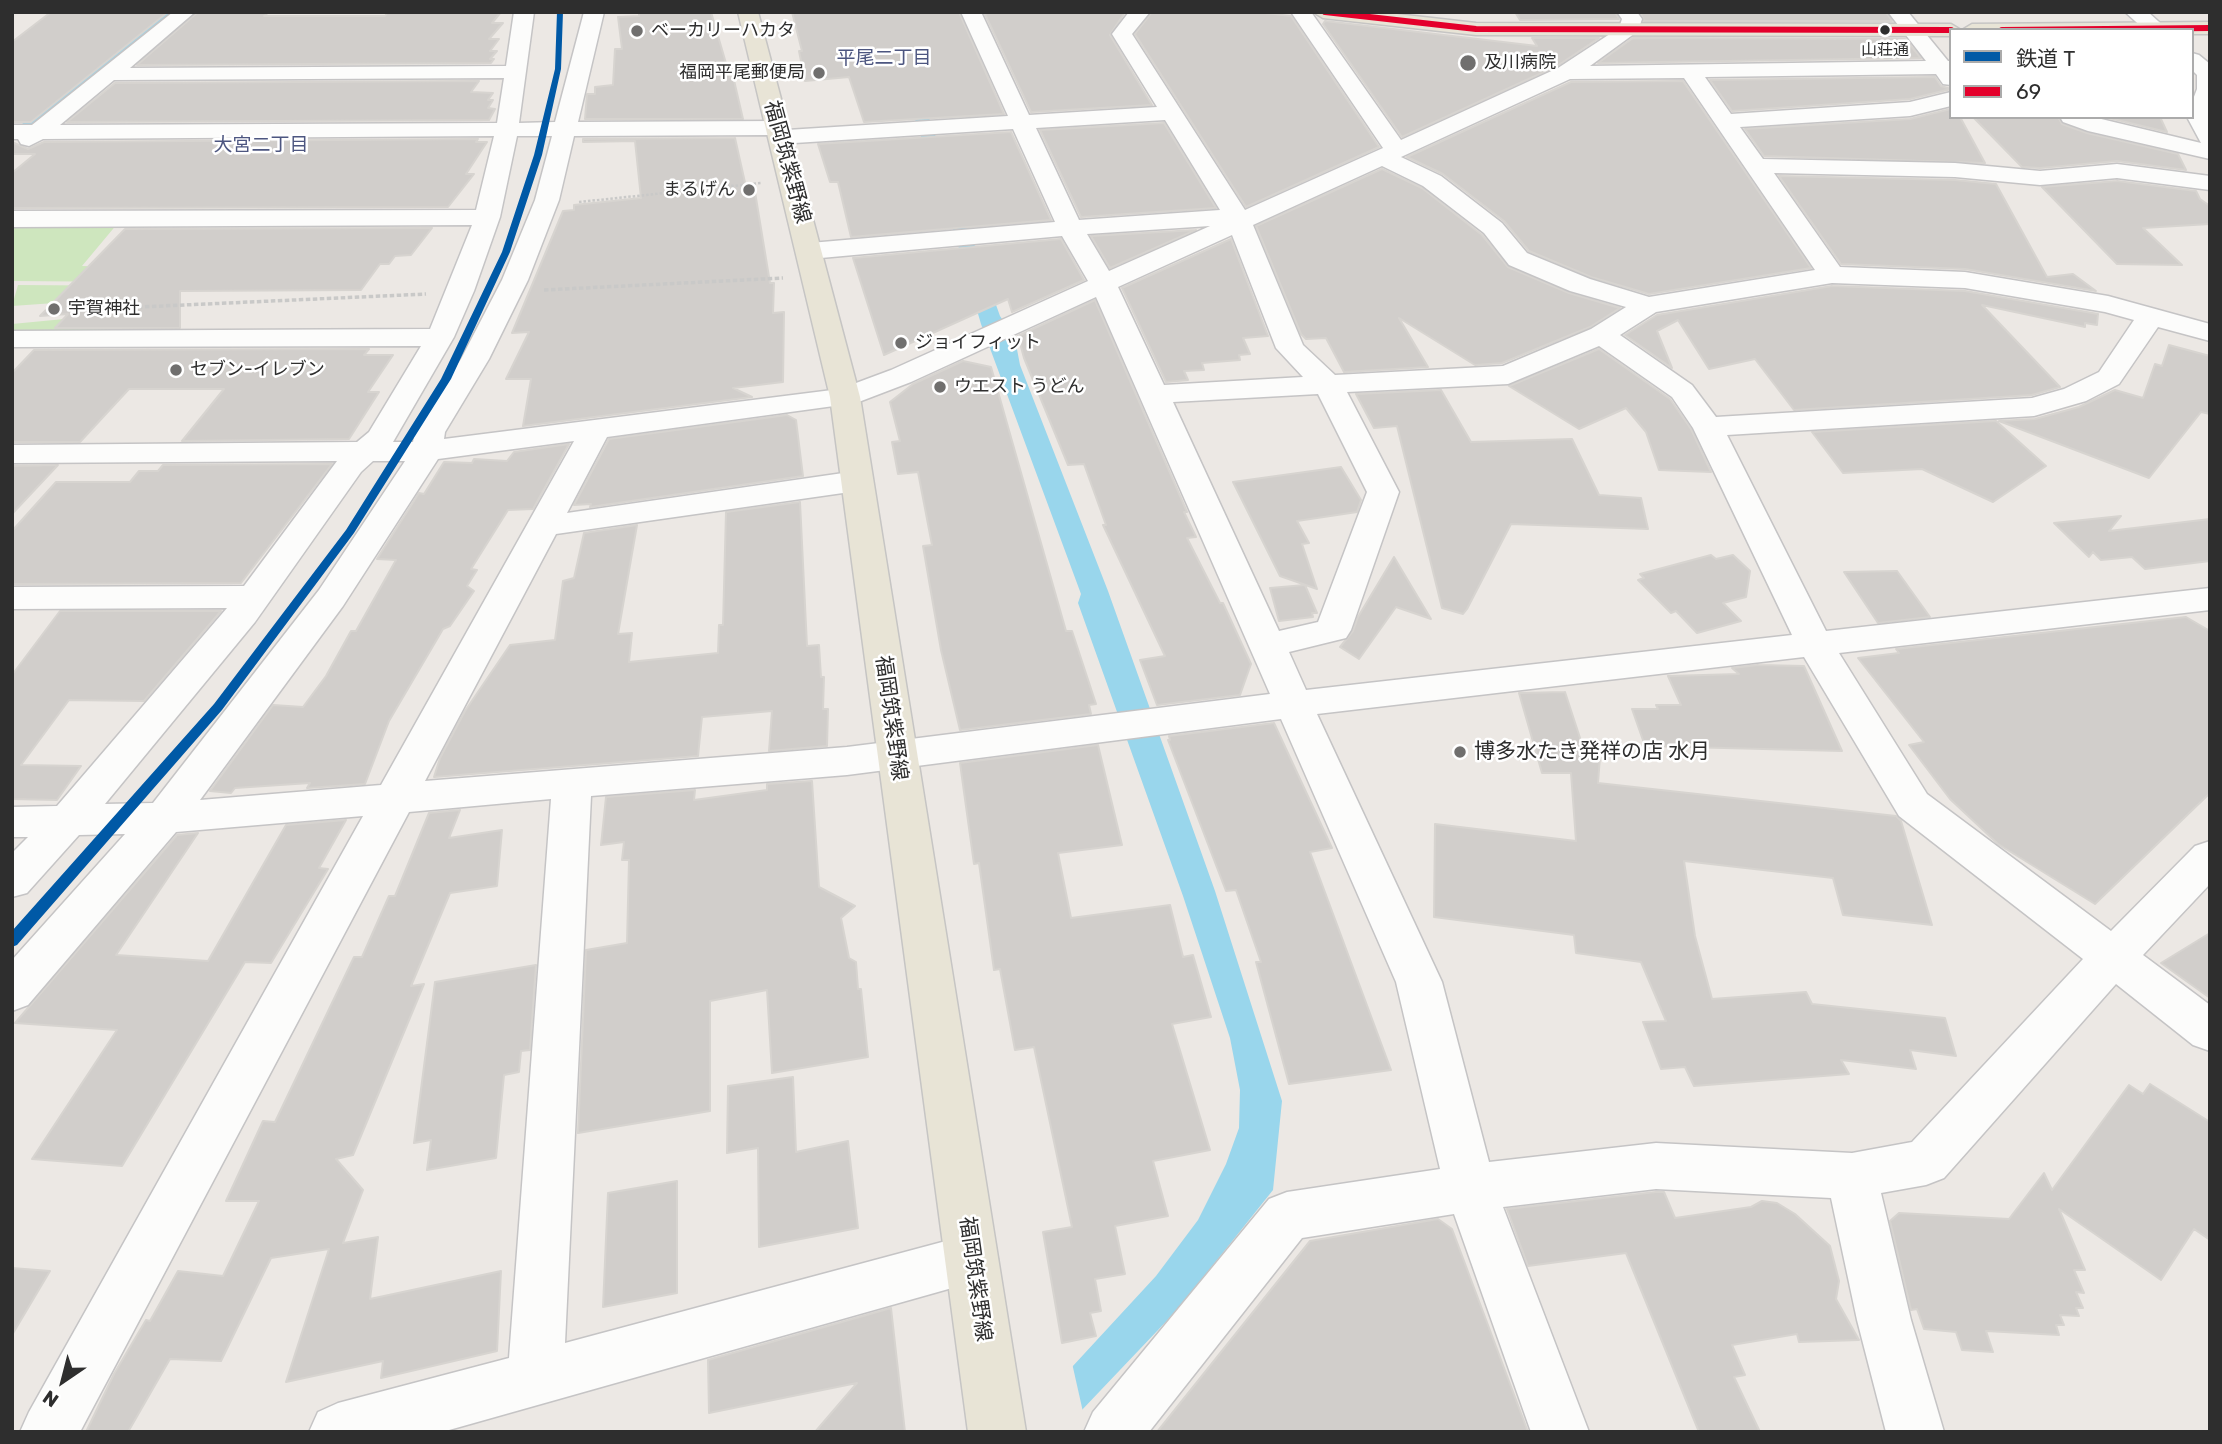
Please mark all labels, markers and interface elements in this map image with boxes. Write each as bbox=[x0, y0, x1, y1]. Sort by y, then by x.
place label: ベーカリーハカタ bbox=[651, 20, 795, 42]
marker: ベーカリーハカタ bbox=[629, 23, 645, 39]
marker: 山荘通 bbox=[1878, 23, 1892, 37]
legend bbox=[1949, 28, 2194, 119]
place label: 山荘通 bbox=[1861, 40, 1909, 60]
text: 鉄道 T bbox=[2016, 46, 2075, 71]
district label: 平尾二丁目 bbox=[837, 48, 931, 70]
place label: 及川病院 bbox=[1484, 52, 1556, 74]
marker: 及川病院 bbox=[1458, 53, 1478, 73]
place label: 福岡平尾郵便局 bbox=[679, 62, 805, 84]
marker: 福岡平尾郵便局 bbox=[811, 65, 827, 81]
text: 69 bbox=[2016, 79, 2041, 104]
street label: 福岡筑紫野線 bbox=[759, 98, 815, 226]
district label: 大宮二丁目 bbox=[214, 135, 308, 157]
place label: まるげん bbox=[663, 179, 735, 201]
marker: まるげん bbox=[741, 182, 757, 198]
place label: 宇賀神社 bbox=[68, 298, 140, 320]
marker: 宇賀神社 bbox=[46, 301, 62, 317]
place label: ジョイフィット bbox=[915, 332, 1041, 354]
marker: ジョイフィット bbox=[893, 335, 909, 351]
place label: セブン-イレブン bbox=[190, 359, 325, 381]
marker: セブン-イレブン bbox=[168, 362, 184, 378]
place label: ウエスト うどん bbox=[954, 376, 1084, 398]
marker: ウエスト うどん bbox=[932, 379, 948, 395]
street label: 福岡筑紫野線 bbox=[870, 654, 912, 782]
place label: 博多水たき発祥の店 水月 bbox=[1474, 739, 1710, 765]
marker: 博多水たき発祥の店 水月 bbox=[1452, 744, 1468, 760]
street label: 福岡筑紫野線 bbox=[954, 1215, 996, 1343]
north arrow bbox=[28, 1346, 98, 1416]
text: N bbox=[38, 1385, 63, 1412]

